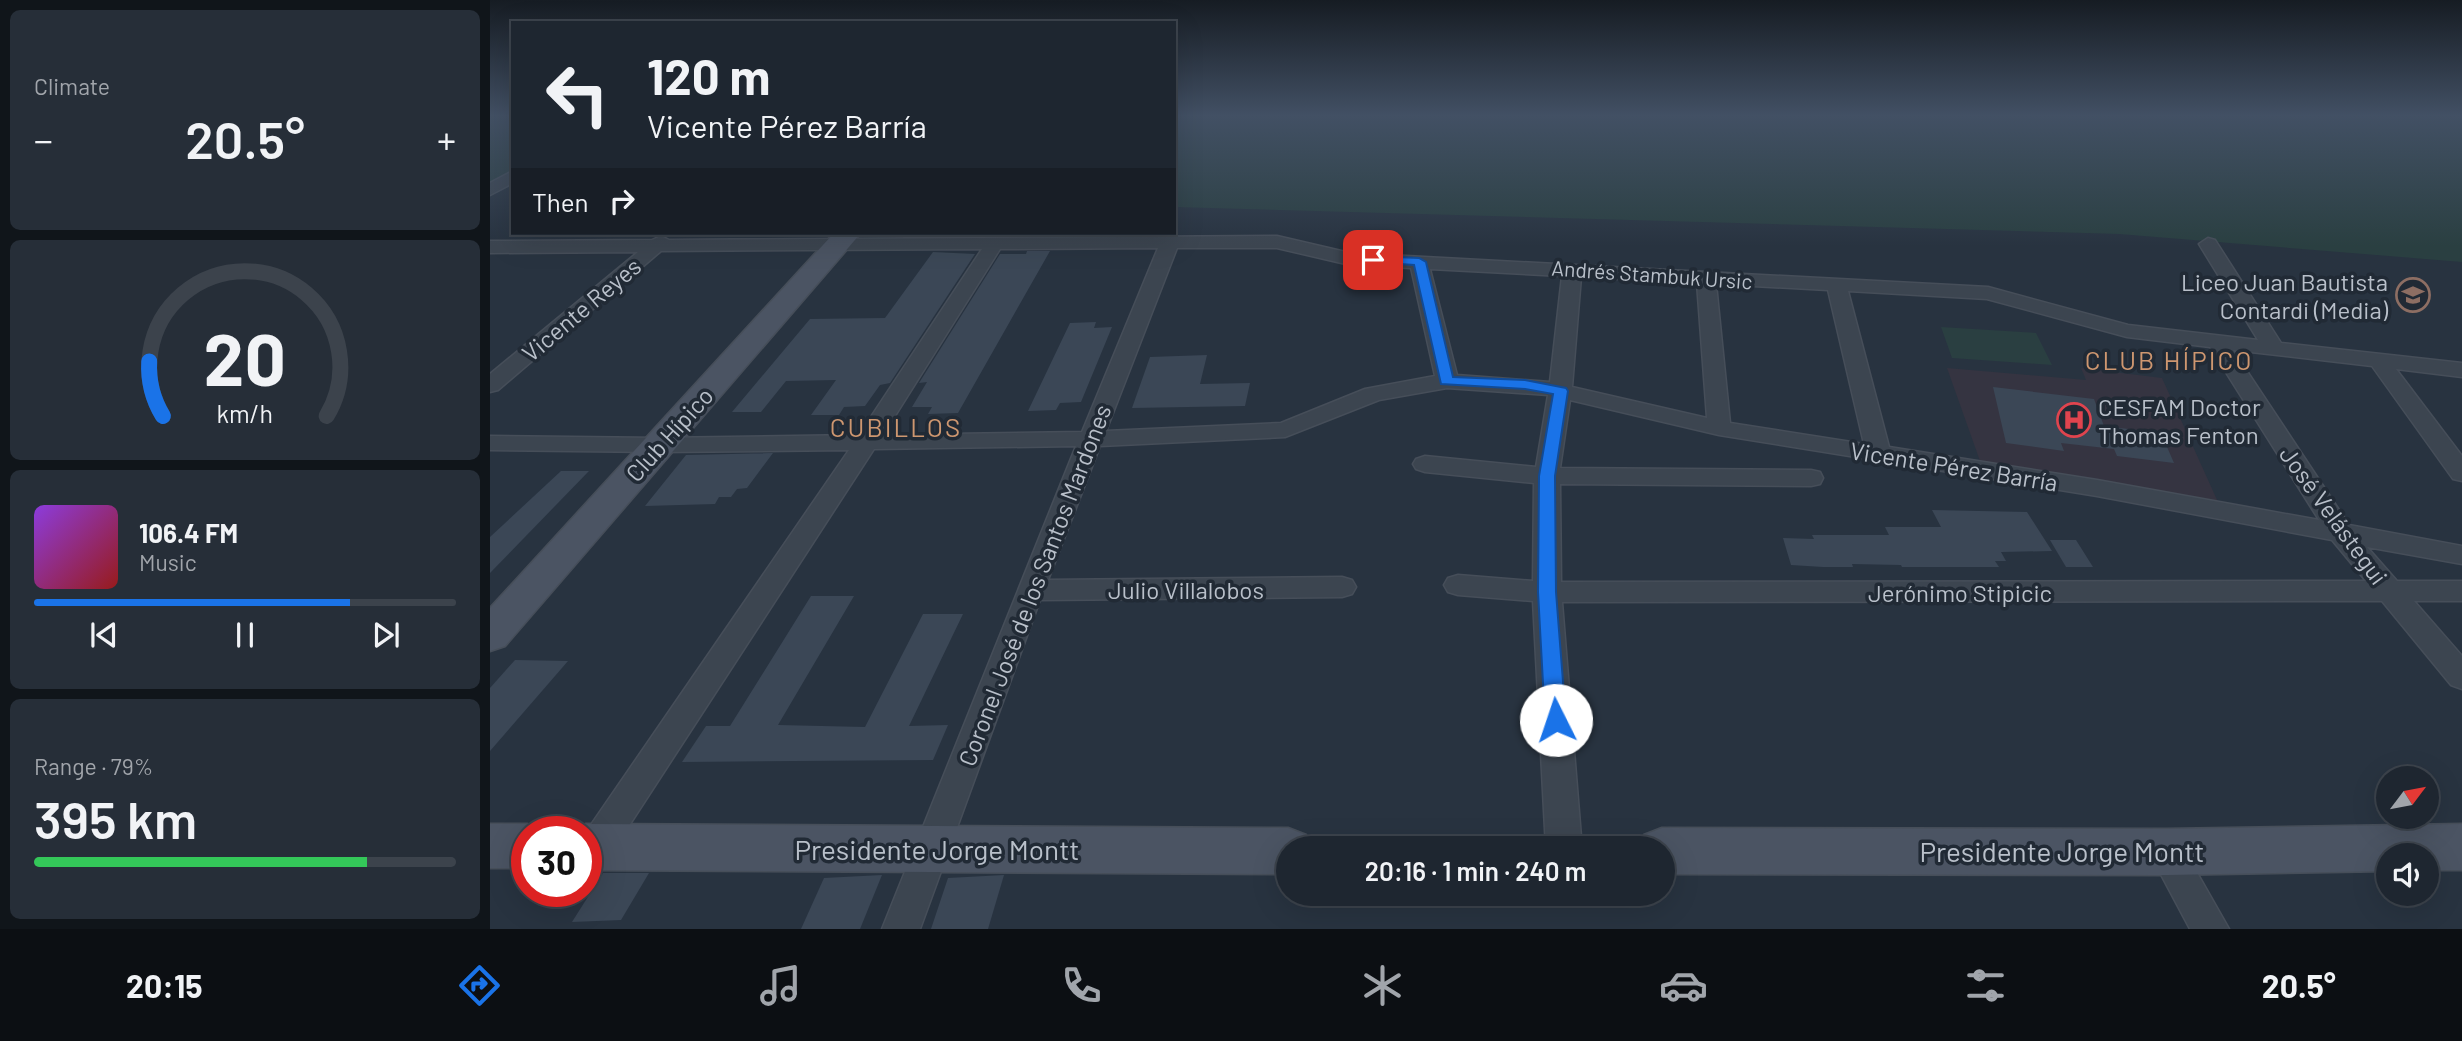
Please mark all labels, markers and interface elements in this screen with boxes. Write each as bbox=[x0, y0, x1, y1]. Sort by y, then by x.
text: 120 m bbox=[647, 46, 770, 105]
icon: left bbox=[532, 49, 623, 140]
text: Climate bbox=[34, 72, 110, 100]
text: Vicente Pérez Barría bbox=[647, 106, 927, 144]
text: 20.5° bbox=[185, 107, 305, 169]
text: − bbox=[34, 116, 53, 162]
text: + bbox=[437, 116, 456, 162]
icon: right bbox=[603, 182, 641, 220]
text: Then bbox=[532, 186, 589, 217]
pin bbox=[1343, 230, 1403, 290]
icon: arrive bbox=[1354, 241, 1392, 279]
street label: Vicente Reyes bbox=[516, 251, 646, 367]
street label: Andrés Stambuk Ursic bbox=[1551, 255, 1753, 293]
place label: Liceo Juan Bautista Contardi (Media) bbox=[2181, 267, 2389, 324]
school or university icon: Liceo Juan Bautista Contardi (Media) bbox=[2394, 276, 2432, 314]
text: 20 bbox=[204, 313, 286, 401]
district label: CLUB HÍPICO bbox=[2085, 344, 2253, 375]
street label: Club Hípico bbox=[619, 381, 719, 487]
place label: CESFAM Doctor Thomas Fenton bbox=[2098, 392, 2261, 449]
text: km/h bbox=[217, 397, 273, 427]
street label: Coronel José de los Santos Mardones bbox=[951, 400, 1117, 770]
hospital icon: CESFAM Doctor Thomas Fenton bbox=[2055, 401, 2093, 439]
district label: CUBILLOS bbox=[830, 411, 962, 442]
street label: Vicente Pérez Barría bbox=[1848, 435, 2060, 497]
street label: José Velástegui bbox=[2274, 440, 2394, 590]
text: 106.4 FM bbox=[139, 517, 238, 548]
text: Music bbox=[139, 548, 197, 576]
street label: Julio Villalobos bbox=[1108, 575, 1264, 604]
street label: Jerónimo Stipicic bbox=[1868, 578, 2052, 607]
icon: previous bbox=[85, 616, 123, 654]
icon: pause bbox=[226, 616, 264, 654]
icon: next bbox=[367, 616, 405, 654]
position arrow bbox=[1519, 683, 1593, 757]
text: Range · 79% bbox=[34, 752, 153, 780]
north arrow bbox=[2376, 766, 2440, 830]
map controls bbox=[2376, 766, 2439, 906]
text: 395 km bbox=[34, 787, 197, 849]
speed limit sign: 30 bbox=[511, 816, 602, 907]
street label: Presidente Jorge Montt bbox=[794, 832, 1080, 866]
street label: Presidente Jorge Montt bbox=[1919, 834, 2205, 868]
button: sound bbox=[2376, 843, 2439, 906]
text: 20:16 · 1 min · 240 m bbox=[1365, 855, 1586, 886]
icon: directions bbox=[455, 961, 504, 1010]
icon: music bbox=[756, 961, 805, 1010]
icon: phone bbox=[1057, 961, 1106, 1010]
icon: climate bbox=[1358, 961, 1407, 1010]
icon: car bbox=[1659, 961, 1708, 1010]
icon: filters bbox=[1961, 961, 2010, 1010]
text: 20:15 bbox=[126, 966, 202, 1004]
text: 20.5° bbox=[2262, 966, 2336, 1004]

